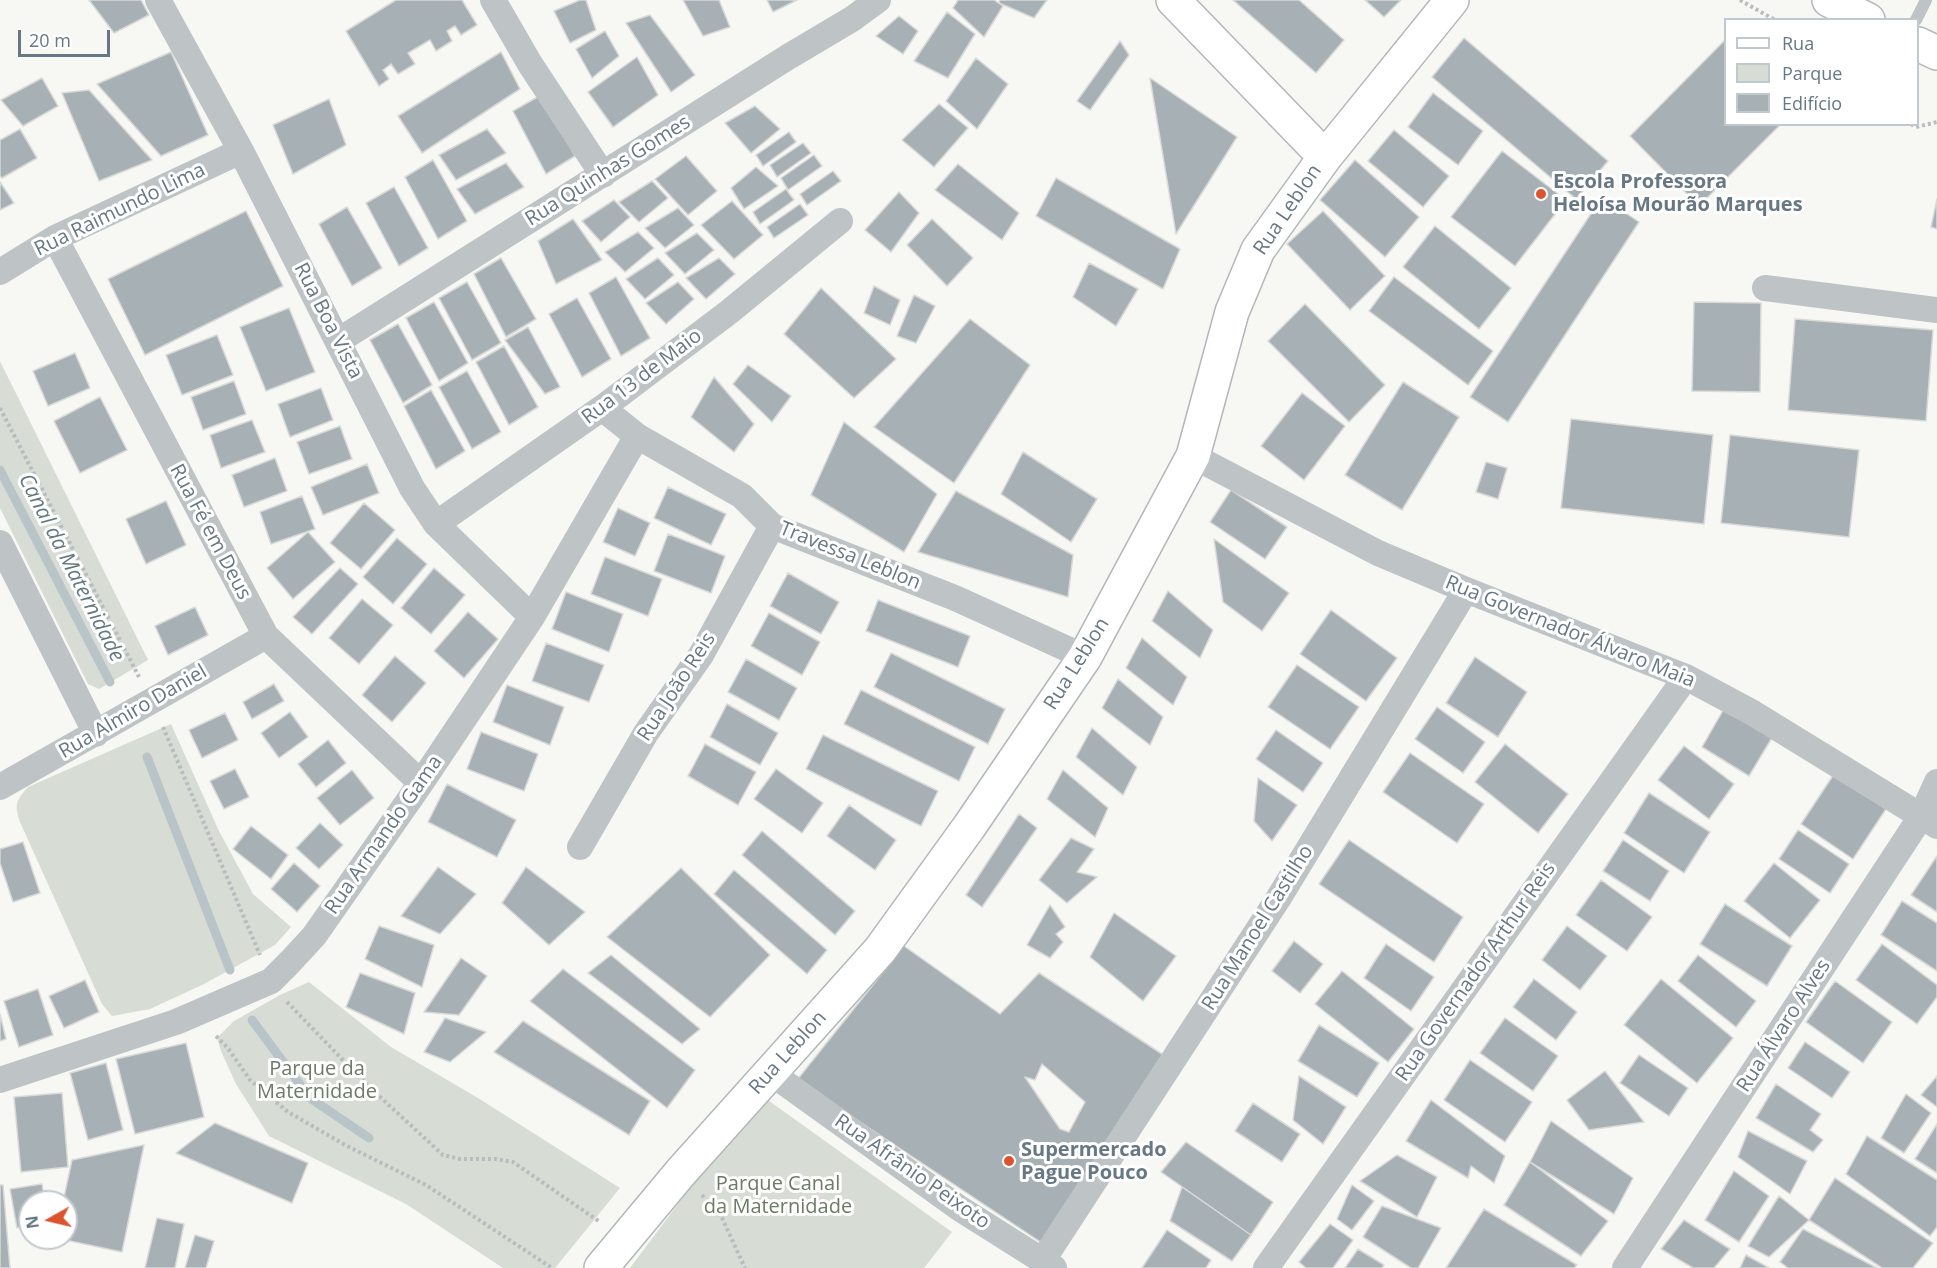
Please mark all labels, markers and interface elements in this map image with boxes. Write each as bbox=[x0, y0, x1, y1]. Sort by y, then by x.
scale bar bbox=[21, 18, 112, 56]
legend bbox=[1724, 18, 1919, 126]
text: 20 m bbox=[29, 28, 71, 52]
text: Rua bbox=[1782, 31, 1814, 55]
text: Parque bbox=[1782, 61, 1842, 85]
text: Edifício bbox=[1782, 91, 1842, 115]
street label: Rua Quinhas Gomes bbox=[521, 110, 695, 232]
street label: Rua Raimundo Lima bbox=[31, 158, 209, 262]
street label: Rua Leblon bbox=[1249, 160, 1327, 260]
place label: Escola Professora Heloísa Mourão Marques bbox=[1553, 170, 1803, 217]
marker: Escola Professora Heloísa Mourão Marques bbox=[1534, 187, 1548, 201]
street label: Rua Boa Vista bbox=[288, 259, 368, 383]
street label: Rua 13 de Maio bbox=[577, 324, 707, 430]
street label: Rua Fé em Deus bbox=[164, 460, 256, 604]
water label: Canal da Maternidade bbox=[13, 470, 129, 666]
street label: Travessa Leblon bbox=[776, 517, 924, 595]
street label: Rua Governador Álvaro Maia bbox=[1442, 571, 1698, 693]
street label: Rua Leblon bbox=[1039, 613, 1115, 715]
street label: Rua João Reis bbox=[633, 628, 721, 746]
street label: Rua Almiro Daniel bbox=[55, 660, 211, 764]
street label: Rua Armando Gama bbox=[320, 751, 448, 919]
street label: Rua Manoel Castilho bbox=[1197, 841, 1319, 1015]
street label: Rua Governador Arthur Reis bbox=[1391, 858, 1561, 1086]
street label: Rua Álvaro Alves bbox=[1732, 955, 1836, 1097]
street label: Rua Leblon bbox=[744, 1006, 832, 1100]
park label: Parque da Maternidade bbox=[257, 1057, 377, 1104]
street label: Rua Afrânio Peixoto bbox=[830, 1109, 994, 1235]
place label: Supermercado Pague Pouco bbox=[1021, 1138, 1167, 1185]
marker: Supermercado Pague Pouco bbox=[1002, 1154, 1016, 1168]
park label: Parque Canal da Maternidade bbox=[704, 1172, 852, 1219]
north arrow bbox=[18, 1190, 78, 1250]
text: N bbox=[20, 1214, 44, 1230]

